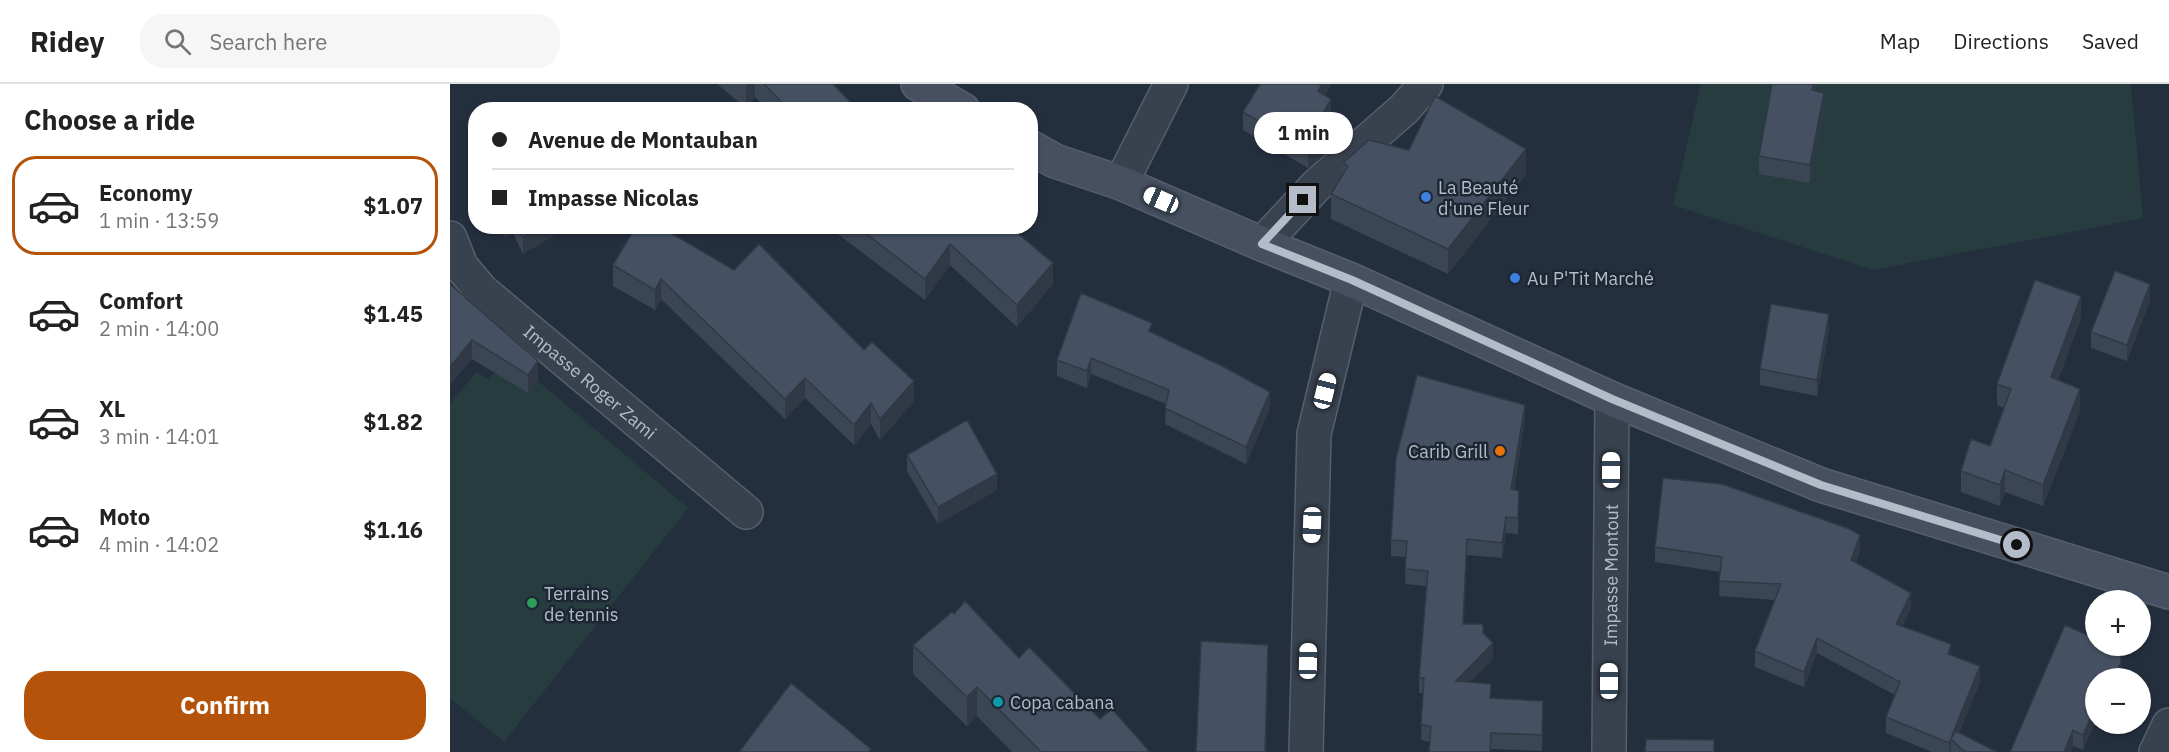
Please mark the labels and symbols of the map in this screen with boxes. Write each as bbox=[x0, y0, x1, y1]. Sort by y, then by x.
callout: 1 min bbox=[1254, 113, 1352, 155]
place label: La Beauté d'une Fleur bbox=[1438, 176, 1529, 220]
car bbox=[1141, 184, 1181, 216]
route end bbox=[1289, 186, 1316, 213]
marker: La Beauté d'une Fleur bbox=[1419, 190, 1433, 204]
place label: Au P'Tit Marché bbox=[1527, 267, 1654, 290]
marker: Au P'Tit Marché bbox=[1508, 271, 1522, 285]
street label: Impasse Roger Zami bbox=[519, 319, 661, 444]
car bbox=[1312, 371, 1338, 411]
place label: Carib Grill bbox=[1408, 440, 1488, 463]
marker: Carib Grill bbox=[1493, 444, 1507, 458]
car bbox=[1602, 452, 1620, 488]
street label: Impasse Montout bbox=[1598, 504, 1623, 646]
car bbox=[1302, 507, 1322, 543]
route start bbox=[2003, 531, 2030, 558]
place label: Terrains de tennis bbox=[544, 582, 618, 626]
marker: Terrains de tennis bbox=[525, 596, 539, 610]
car bbox=[1299, 643, 1317, 679]
car bbox=[1600, 663, 1618, 699]
place label: Copa cabana bbox=[1010, 691, 1114, 714]
marker: Copa cabana bbox=[991, 695, 1005, 709]

